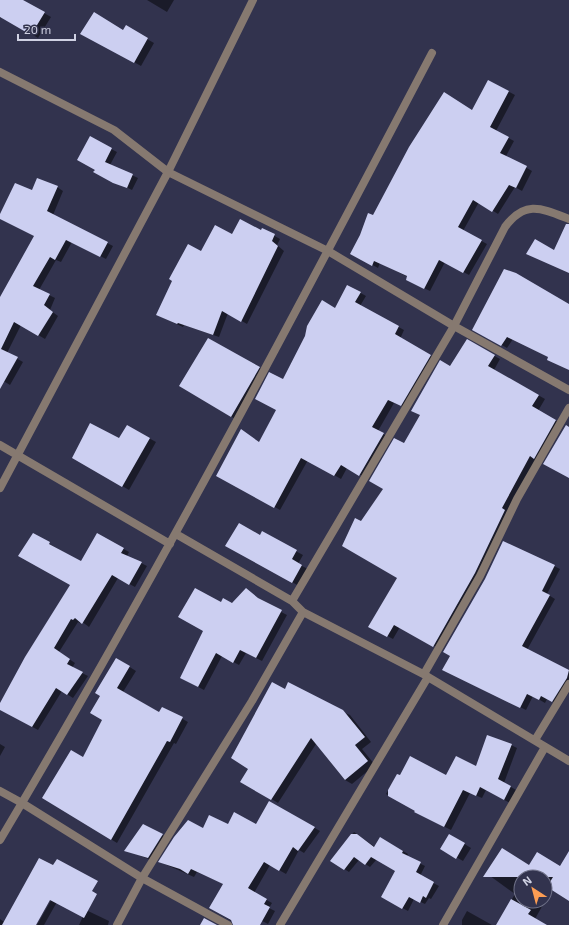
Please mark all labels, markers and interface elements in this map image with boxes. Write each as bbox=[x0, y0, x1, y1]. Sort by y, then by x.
scale bar bbox=[18, 16, 75, 42]
text: 20 m bbox=[24, 22, 51, 36]
north arrow bbox=[513, 869, 553, 909]
text: N bbox=[520, 873, 534, 888]

